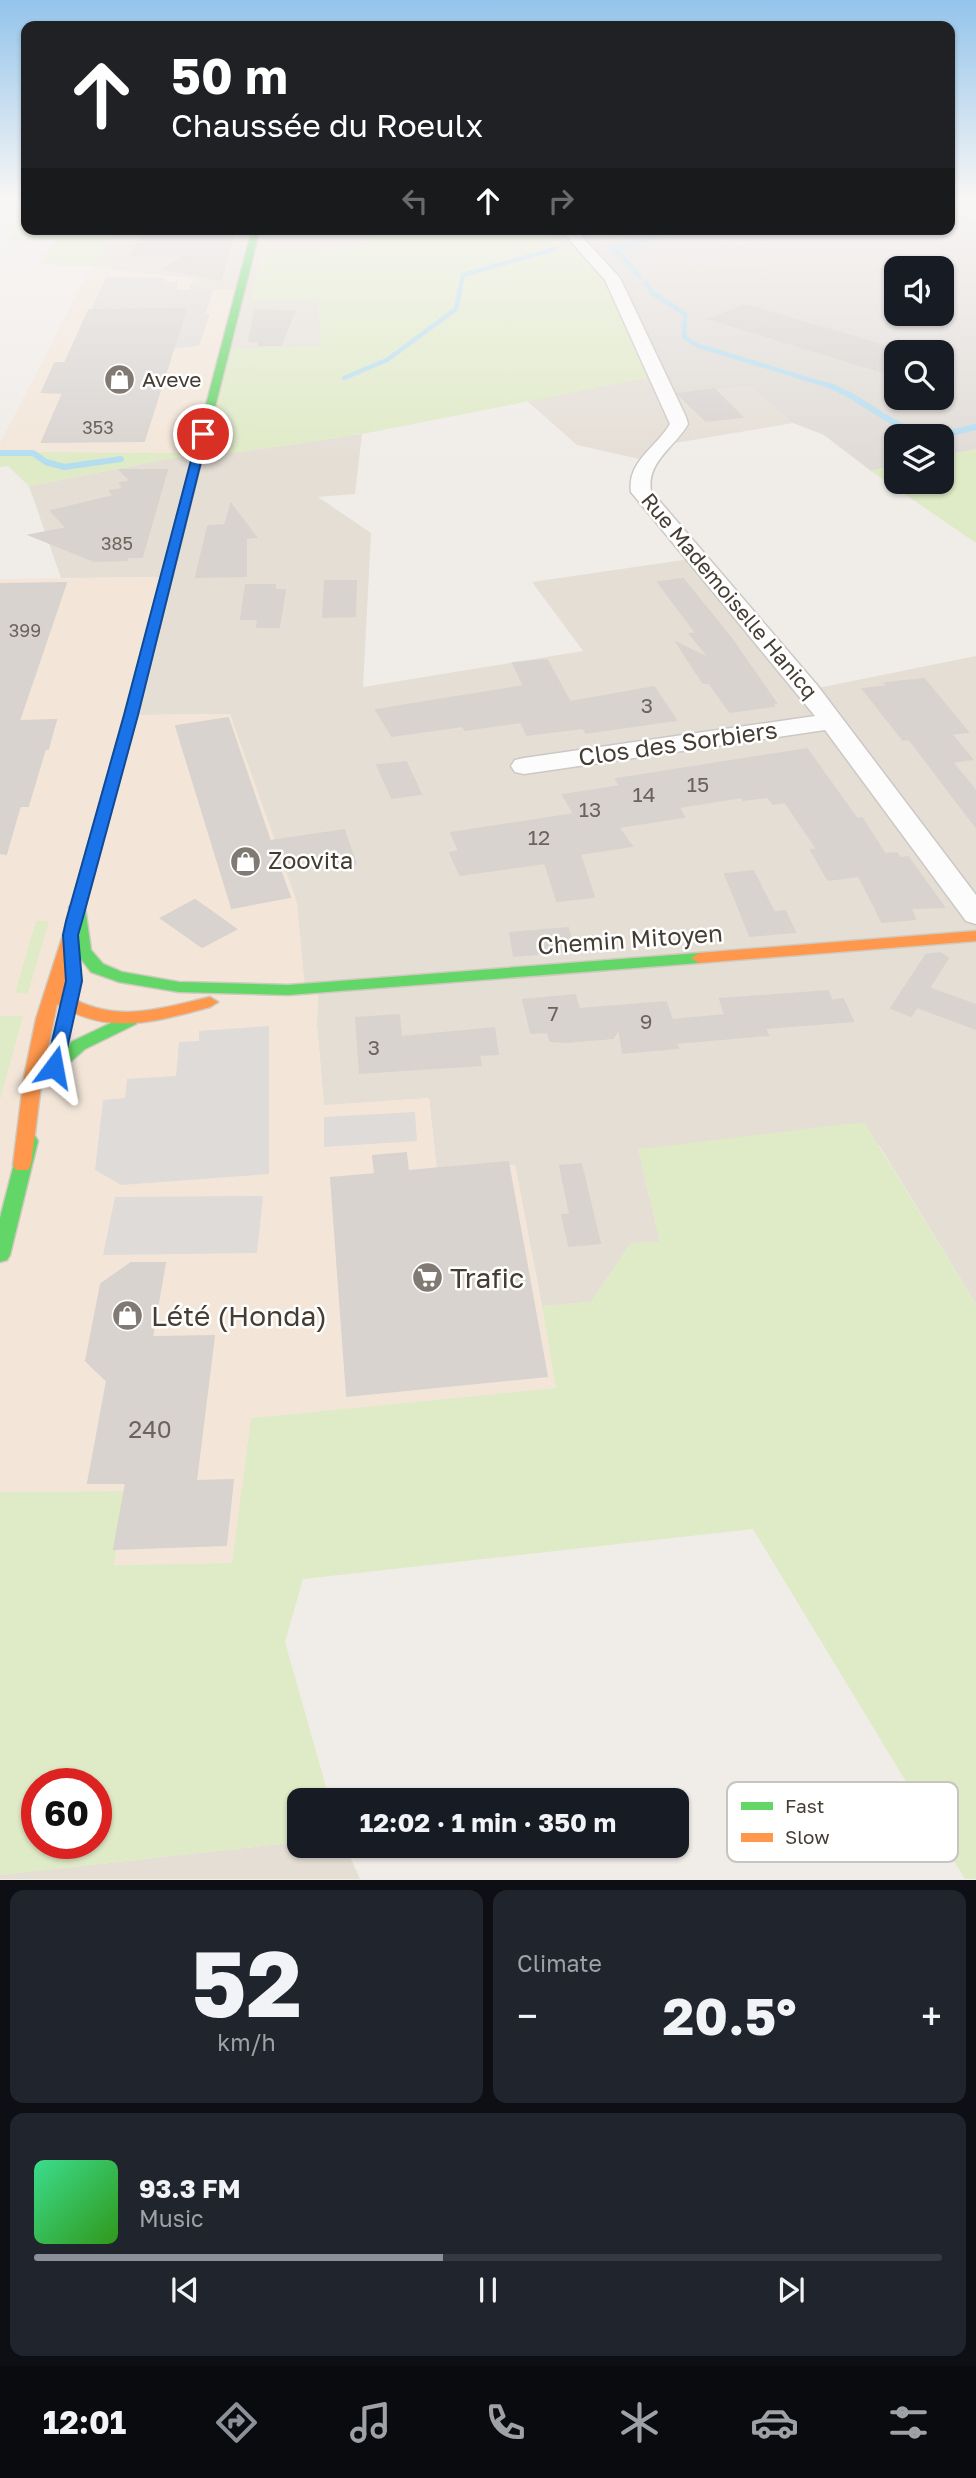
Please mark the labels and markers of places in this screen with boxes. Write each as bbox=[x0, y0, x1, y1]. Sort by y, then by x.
shop icon: Aveve bbox=[102, 363, 136, 397]
place label: Aveve bbox=[142, 366, 201, 392]
pin bbox=[173, 404, 233, 464]
shop icon: Zoovita bbox=[228, 844, 262, 878]
place label: Zoovita bbox=[268, 845, 353, 874]
supermarket icon: Trafic bbox=[410, 1261, 444, 1295]
place label: Trafic bbox=[450, 1261, 524, 1294]
shop icon: Lété (Honda) bbox=[111, 1299, 145, 1333]
place label: Lété (Honda) bbox=[151, 1299, 327, 1332]

